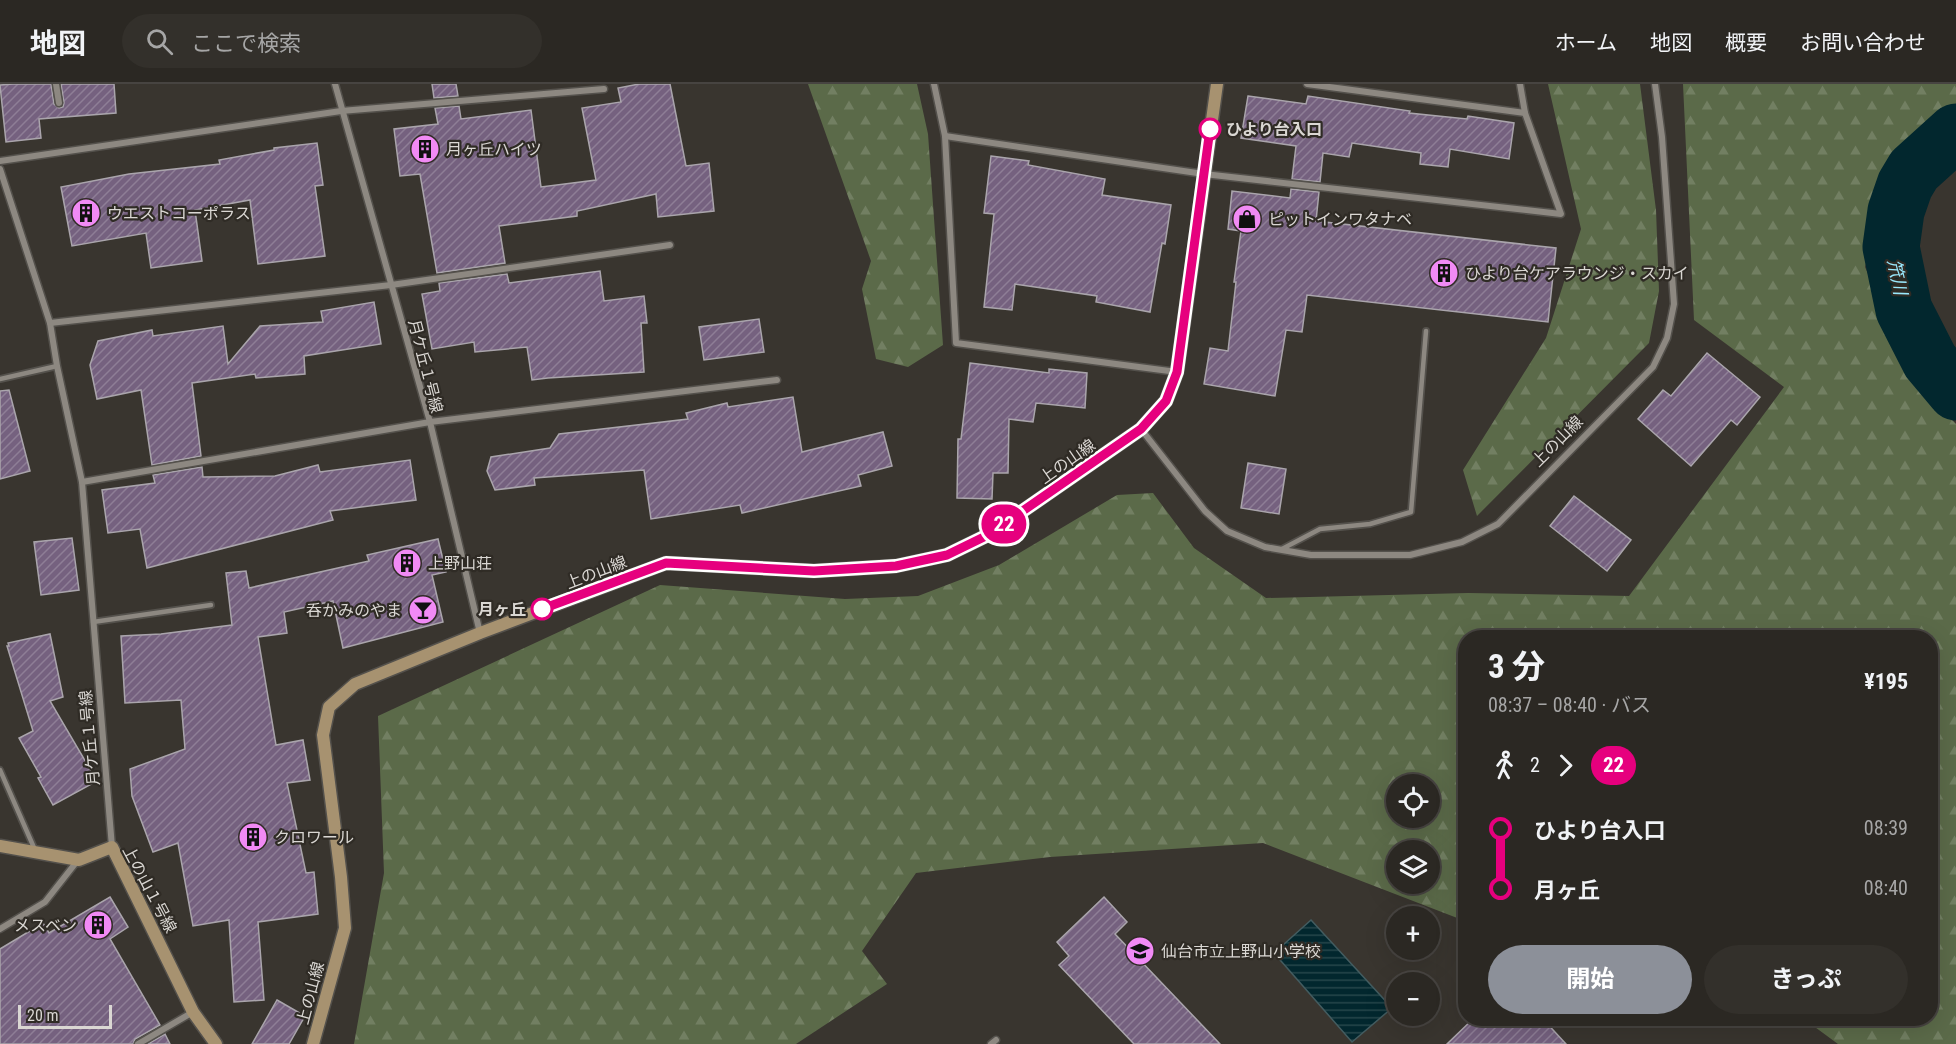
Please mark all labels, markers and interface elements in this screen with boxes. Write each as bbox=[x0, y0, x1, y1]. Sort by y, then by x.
search box bbox=[122, 14, 542, 68]
icon: search bbox=[143, 25, 176, 58]
text: 地図 bbox=[30, 27, 86, 60]
text: ここで検索 bbox=[191, 31, 301, 56]
text: ホーム bbox=[1555, 31, 1617, 55]
text: 地図 bbox=[1650, 31, 1692, 55]
text: 概要 bbox=[1725, 31, 1767, 55]
text: お問い合わせ bbox=[1800, 31, 1926, 55]
marker: ひより台入口 bbox=[1199, 118, 1221, 140]
place label: ひより台入口 bbox=[1226, 120, 1322, 139]
building icon: 月ヶ丘ハイツ bbox=[409, 133, 441, 165]
place label: 月ヶ丘ハイツ bbox=[446, 140, 542, 159]
building icon: ウエストコーポラス bbox=[70, 197, 102, 229]
shop icon: ピットインワタナベ bbox=[1231, 203, 1263, 235]
place label: ウエストコーポラス bbox=[107, 204, 251, 223]
place label: ピットインワタナベ bbox=[1268, 210, 1412, 229]
building icon: ひより台ケアラウンジ・スカイ bbox=[1428, 257, 1460, 289]
water label: 笊川 bbox=[1883, 257, 1912, 299]
place label: ひより台ケアラウンジ・スカイ bbox=[1465, 264, 1689, 283]
street label: 月ケ丘１号線 bbox=[405, 317, 446, 415]
street label: 上の山線 bbox=[1528, 412, 1587, 471]
street label: 上の山線 bbox=[1036, 435, 1099, 488]
line badge: 22 bbox=[977, 504, 1031, 544]
text: 22 bbox=[993, 512, 1015, 536]
building icon: 上野山荘 bbox=[391, 547, 423, 579]
street label: 上の山線 bbox=[563, 552, 629, 593]
place label: 上野山荘 bbox=[428, 554, 492, 573]
bar icon: 呑かみのやま bbox=[407, 594, 439, 626]
marker: 月ヶ丘 bbox=[531, 598, 553, 620]
place label: 月ヶ丘 bbox=[478, 600, 526, 619]
place label: 呑かみのやま bbox=[306, 601, 402, 620]
text: 3 分 bbox=[1488, 647, 1545, 686]
text: ¥195 bbox=[1864, 669, 1908, 694]
street label: 月ケ丘１号線 bbox=[76, 689, 103, 787]
text: 08:37 – 08:40 · バス bbox=[1488, 693, 1651, 717]
icon: walk bbox=[1488, 749, 1521, 782]
icon: forward bbox=[1549, 749, 1582, 782]
text: 2 bbox=[1530, 753, 1540, 777]
text: 22 bbox=[1603, 753, 1624, 777]
map controls bbox=[1386, 774, 1440, 1026]
button: locate bbox=[1386, 774, 1440, 828]
text: 08:39 bbox=[1864, 816, 1908, 840]
text: ひより台入口 bbox=[1534, 818, 1666, 843]
building icon: クロワール bbox=[237, 821, 269, 853]
place label: クロワール bbox=[274, 828, 354, 847]
button: layers bbox=[1386, 840, 1440, 894]
street label: 上の山１号線 bbox=[119, 842, 180, 936]
text: 08:40 bbox=[1864, 876, 1908, 900]
text: 月ヶ丘 bbox=[1534, 878, 1600, 903]
button: + bbox=[1386, 906, 1440, 960]
building icon: メスベン bbox=[82, 909, 114, 941]
place label: メスベン bbox=[14, 916, 77, 935]
school or university icon: 仙台市立上野山小学校 bbox=[1124, 935, 1156, 967]
place label: 仙台市立上野山小学校 bbox=[1161, 942, 1321, 961]
button: 開始 bbox=[1488, 945, 1692, 1014]
button: きっぷ bbox=[1704, 945, 1908, 1014]
street label: 上の山線 bbox=[293, 960, 328, 1027]
button: − bbox=[1386, 972, 1440, 1026]
scale bar bbox=[18, 1002, 112, 1030]
text: 20 m bbox=[27, 1006, 59, 1025]

